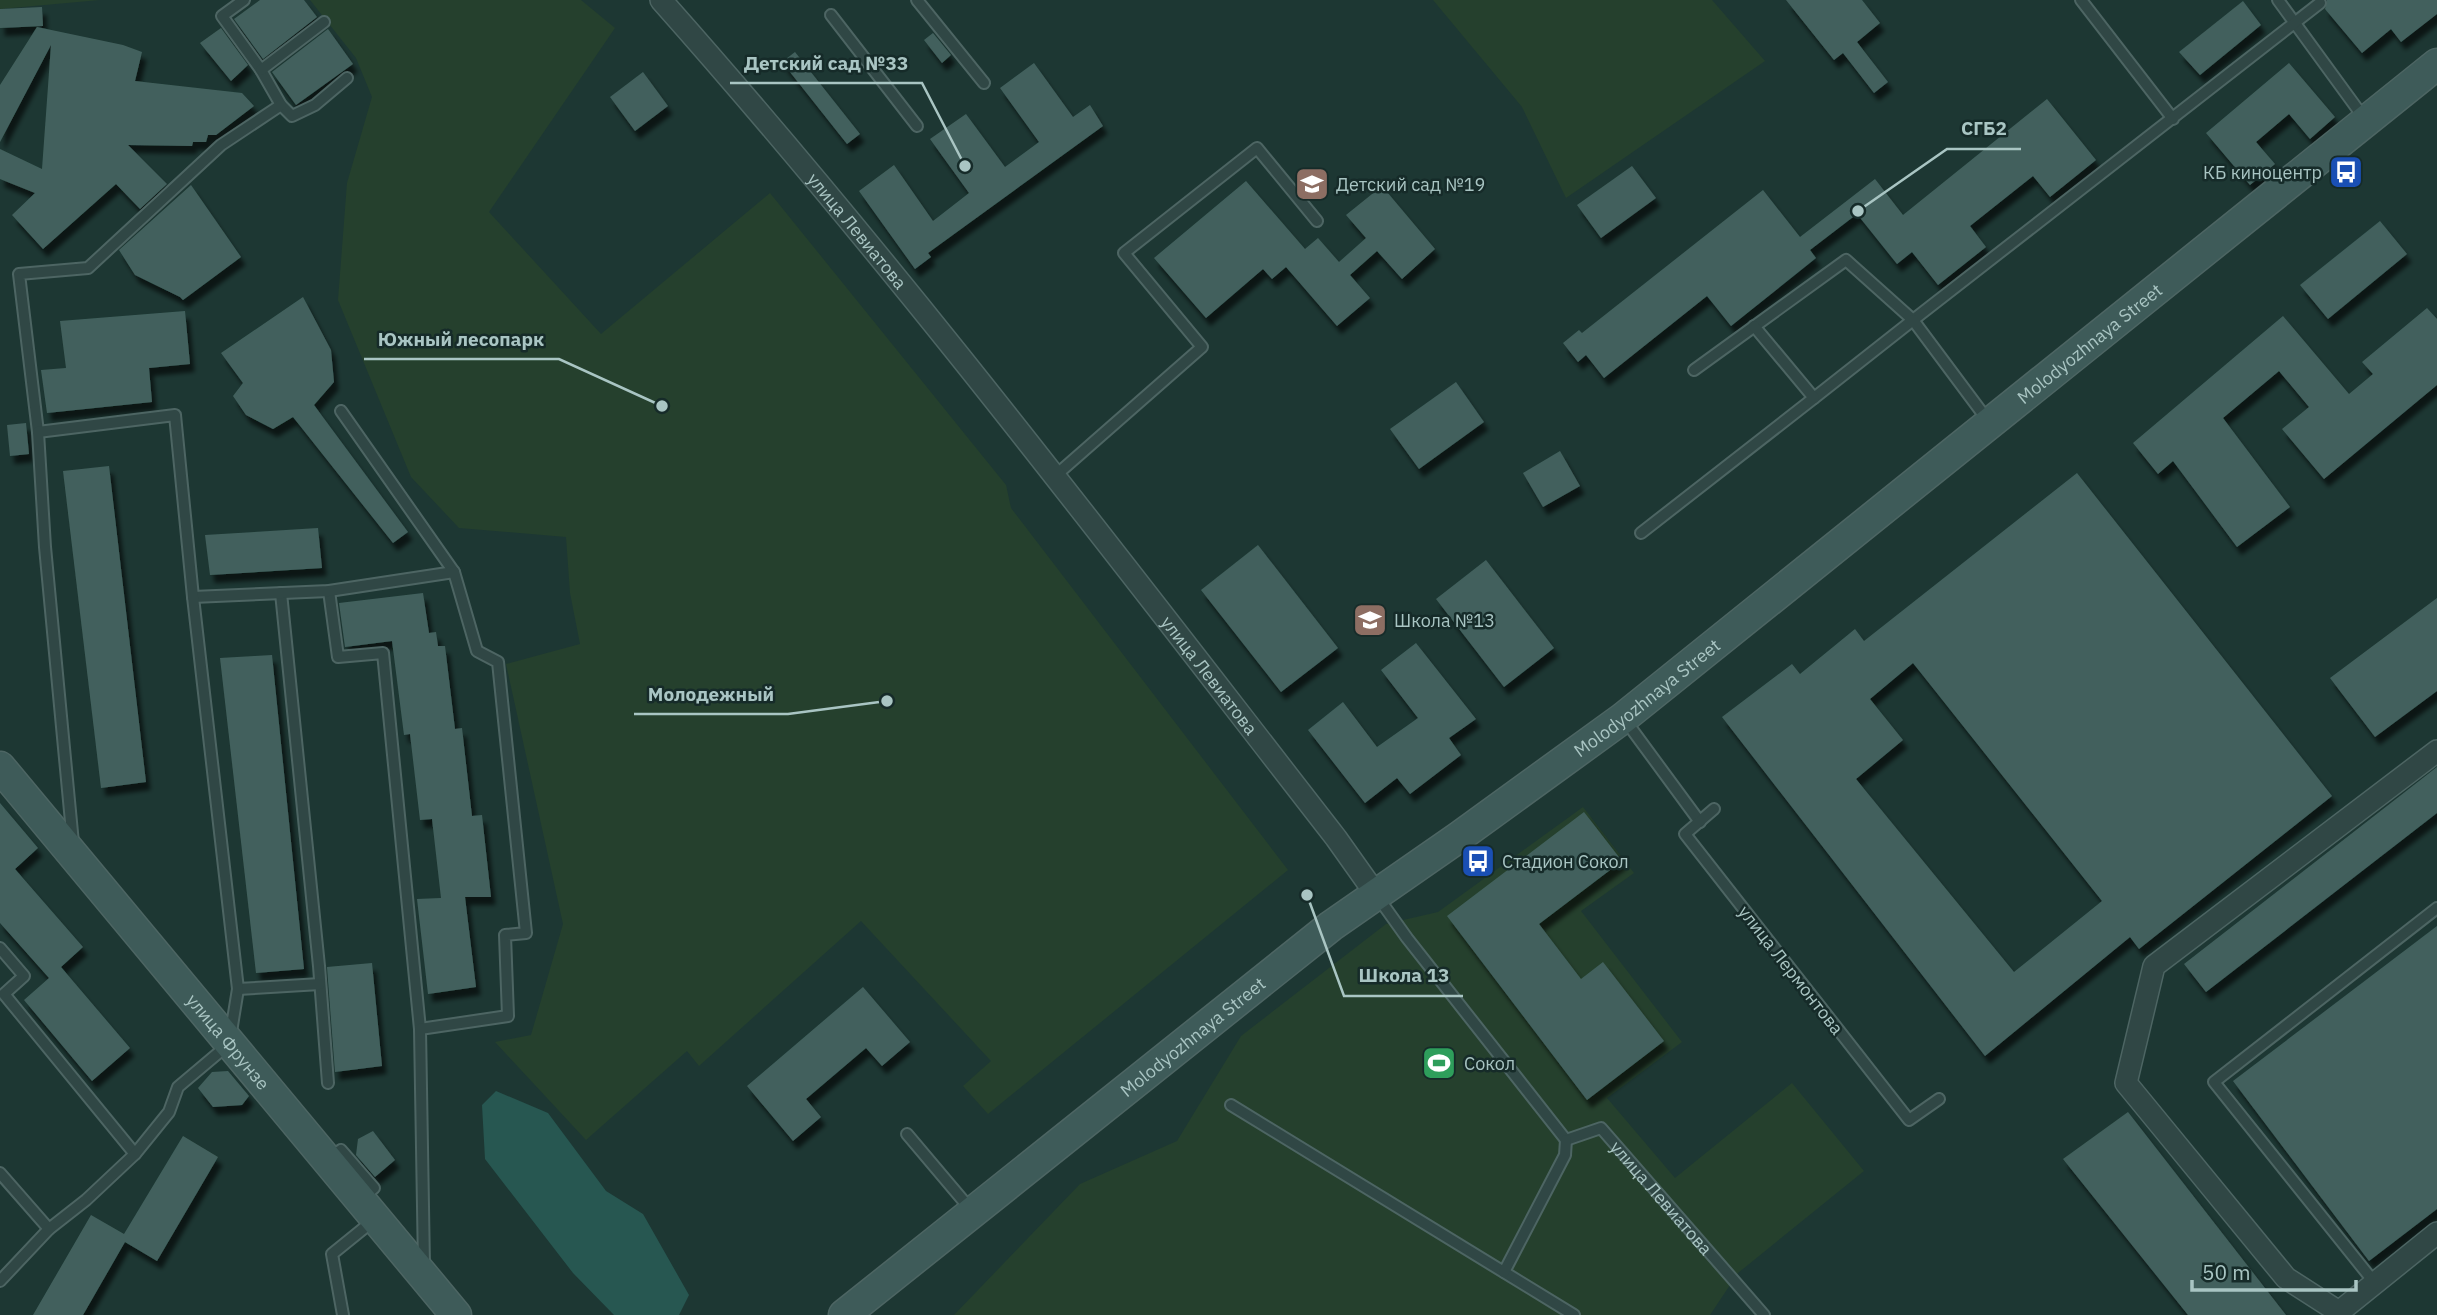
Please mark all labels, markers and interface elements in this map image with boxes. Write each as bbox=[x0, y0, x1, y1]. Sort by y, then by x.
callout: Детский сад №33 bbox=[730, 43, 922, 83]
text: Детский сад №33 bbox=[744, 51, 908, 75]
callout: СГБ2 bbox=[1947, 109, 2021, 149]
text: СГБ2 bbox=[1961, 116, 2007, 140]
bus stop icon: КБ киноцентр bbox=[2327, 153, 2365, 191]
place label: КБ киноцентр bbox=[2203, 161, 2322, 184]
school or university icon: Детский сад №19 bbox=[1293, 165, 1331, 203]
street label: улица Левиатова bbox=[803, 168, 912, 294]
place label: Детский сад №19 bbox=[1336, 173, 1485, 196]
street label: Molodyozhnaya Street bbox=[2012, 278, 2166, 409]
callout: Южный лесопарк bbox=[364, 319, 559, 359]
text: Южный лесопарк bbox=[378, 327, 544, 351]
school or university icon: Школа №13 bbox=[1351, 601, 1389, 639]
place label: Школа №13 bbox=[1394, 609, 1495, 632]
street label: улица Левиатова bbox=[1156, 611, 1263, 739]
street label: Molodyozhnaya Street bbox=[1569, 633, 1724, 762]
callout: Молодежный bbox=[634, 674, 788, 714]
text: Молодежный bbox=[648, 682, 774, 706]
bus stop icon: Стадион Сокол bbox=[1459, 842, 1497, 880]
place label: Стадион Сокол bbox=[1502, 850, 1629, 873]
street label: улица Лермонтова bbox=[1733, 901, 1849, 1040]
callout: Школа 13 bbox=[1344, 956, 1463, 996]
text: Школа 13 bbox=[1359, 963, 1449, 987]
street label: Molodyozhnaya Street bbox=[1115, 972, 1270, 1102]
street label: улица Фрунзе bbox=[182, 989, 275, 1094]
sports icon: Сокол bbox=[1420, 1044, 1458, 1082]
place label: Сокол bbox=[1464, 1052, 1515, 1075]
street label: улица Левиатова bbox=[1606, 1136, 1718, 1260]
scale bar bbox=[2192, 1248, 2356, 1292]
text: 50 m bbox=[2202, 1258, 2251, 1286]

